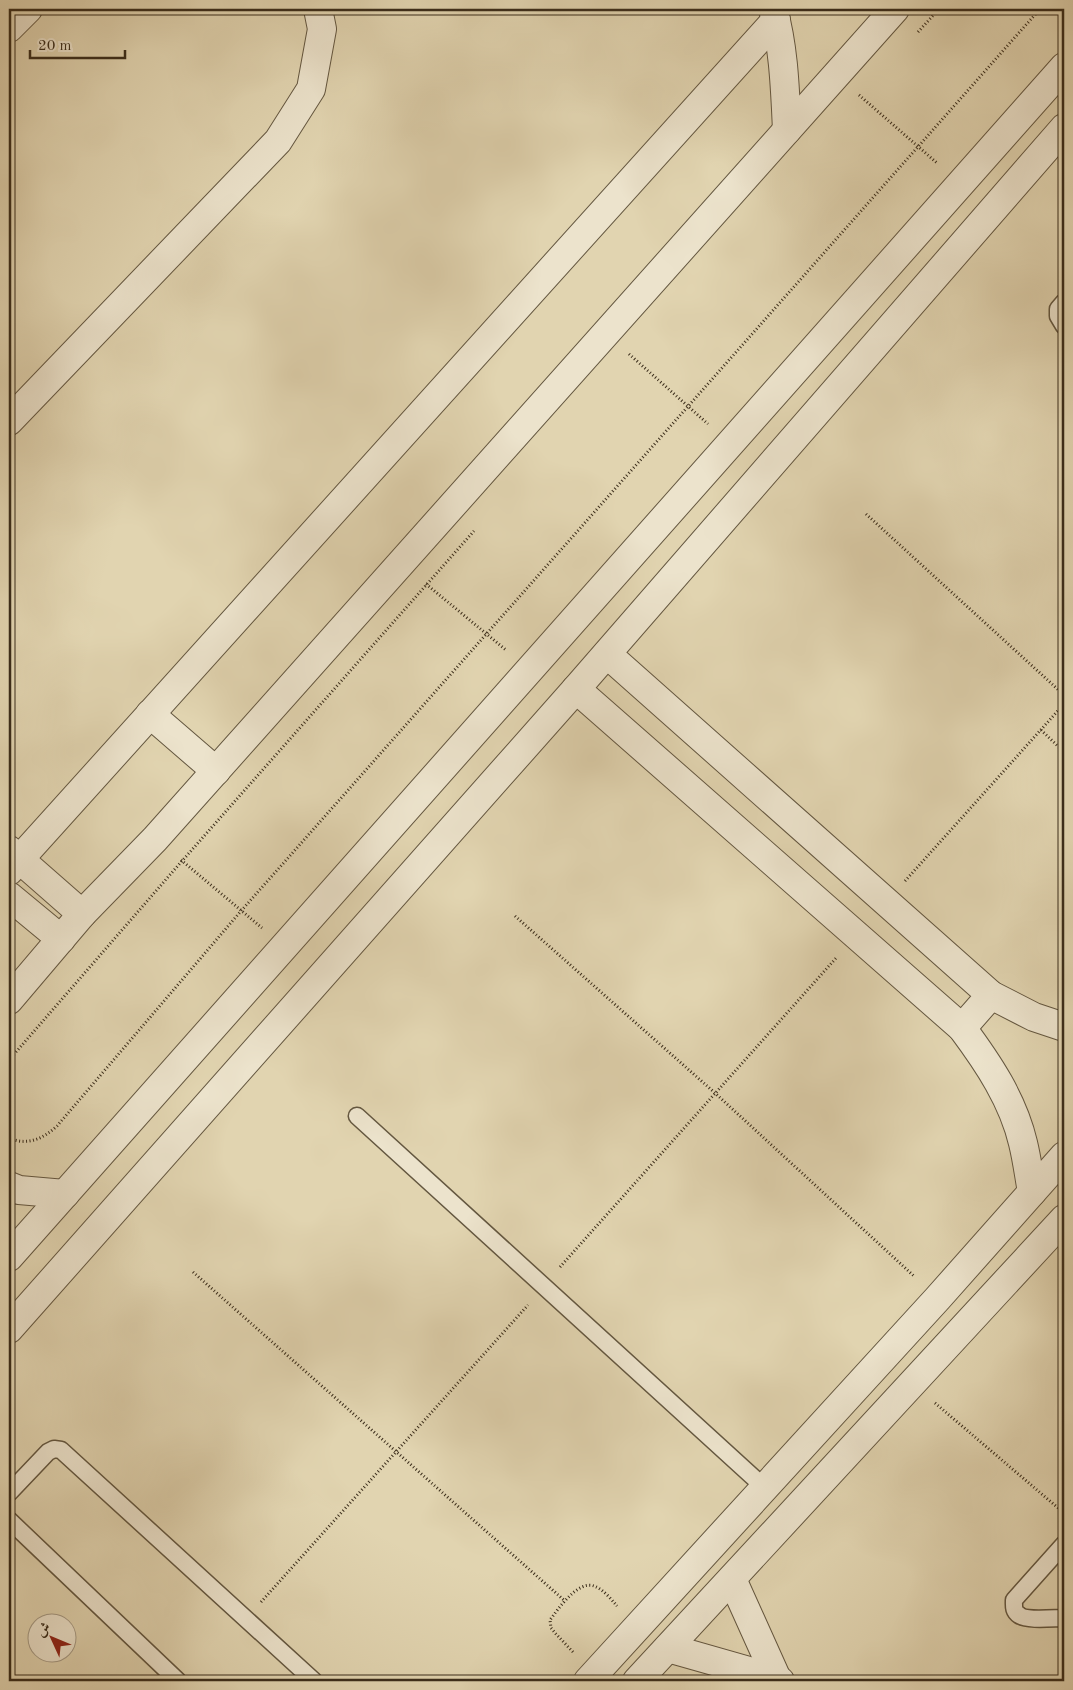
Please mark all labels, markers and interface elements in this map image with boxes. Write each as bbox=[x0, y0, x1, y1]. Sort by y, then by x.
scale bar bbox=[30, 28, 125, 60]
text: 20 m bbox=[38, 39, 72, 54]
north arrow bbox=[28, 1612, 78, 1662]
text: ش bbox=[34, 1620, 53, 1640]

